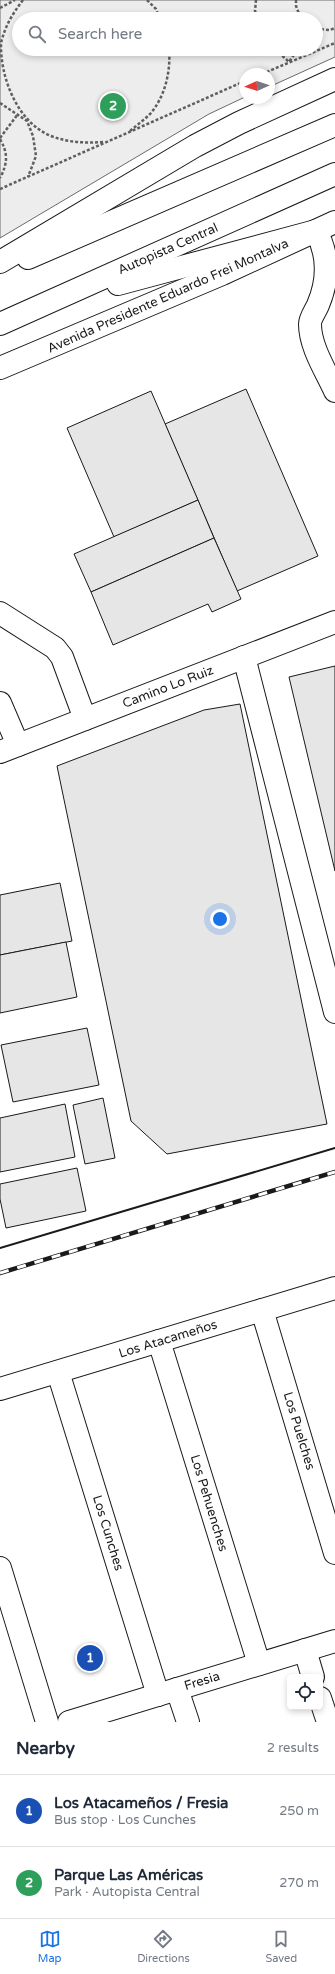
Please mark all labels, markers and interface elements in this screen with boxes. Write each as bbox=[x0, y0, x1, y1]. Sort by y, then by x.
search box bbox=[12, 12, 323, 56]
icon: search bbox=[26, 23, 48, 45]
text: Search here bbox=[58, 25, 142, 43]
north arrow bbox=[239, 68, 275, 104]
pin: 2 bbox=[100, 91, 126, 121]
street label: Autopista Central bbox=[115, 220, 221, 278]
street label: Avenida Presidente Eduardo Frei Montalva bbox=[45, 235, 291, 357]
street label: Camino Lo Ruiz bbox=[120, 662, 216, 712]
your location bbox=[210, 909, 230, 929]
street label: Los Atacameños bbox=[117, 1316, 219, 1362]
street label: Los Puelches bbox=[280, 1390, 318, 1472]
street label: Los Pehuenches bbox=[187, 1453, 231, 1553]
street label: Los Cunches bbox=[89, 1493, 127, 1573]
pin: 1 bbox=[77, 1643, 103, 1673]
street label: Fresia bbox=[182, 1668, 222, 1694]
map controls bbox=[287, 1674, 323, 1710]
button: locate bbox=[287, 1674, 323, 1710]
text: Nearby bbox=[16, 1738, 75, 1759]
text: 2 results bbox=[267, 1740, 319, 1756]
text: Los Atacameños / Fresia bbox=[54, 1794, 229, 1812]
text: 1 bbox=[25, 1803, 33, 1819]
text: 250 m bbox=[279, 1803, 319, 1819]
text: Bus stop · Los Cunches bbox=[54, 1812, 196, 1828]
text: Parque Las Américas bbox=[54, 1866, 203, 1884]
text: 2 bbox=[25, 1875, 33, 1891]
text: 270 m bbox=[279, 1875, 319, 1891]
text: Park · Autopista Central bbox=[54, 1884, 200, 1900]
tab: Map bbox=[38, 1928, 62, 1965]
tab: Directions bbox=[137, 1928, 190, 1965]
tab: Saved bbox=[265, 1928, 297, 1965]

